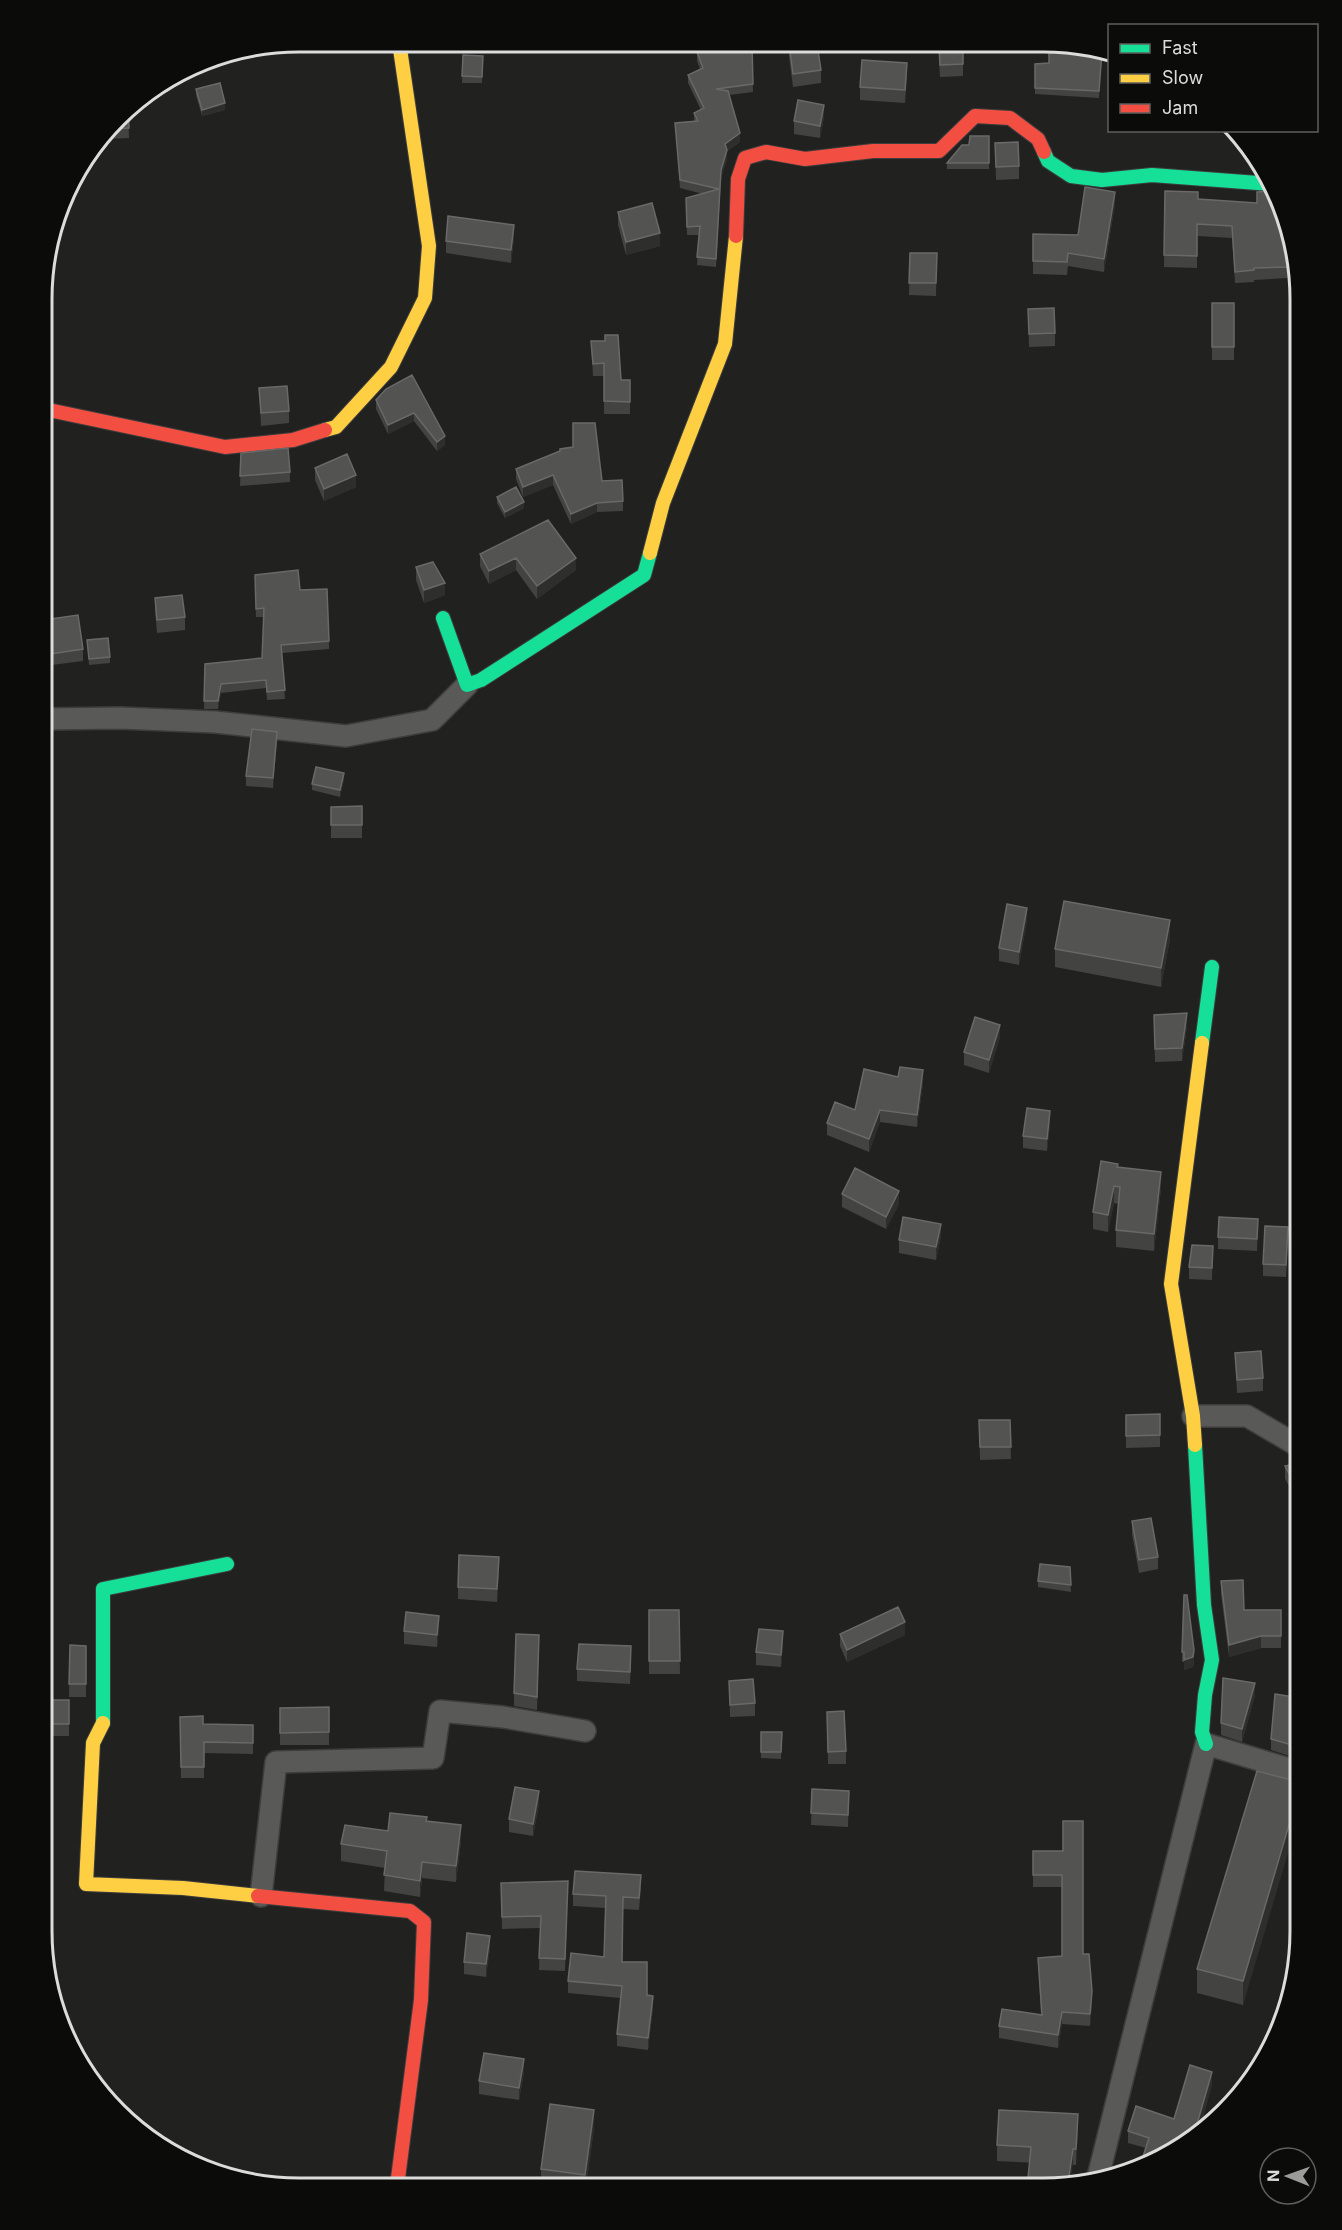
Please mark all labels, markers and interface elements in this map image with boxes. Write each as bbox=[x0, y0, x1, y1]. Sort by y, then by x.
legend bbox=[1108, 24, 1318, 132]
text: Fast bbox=[1162, 37, 1198, 58]
text: Slow bbox=[1162, 67, 1203, 88]
text: Jam bbox=[1162, 97, 1198, 118]
north arrow bbox=[1258, 2146, 1318, 2206]
text: N bbox=[1263, 2169, 1283, 2182]

